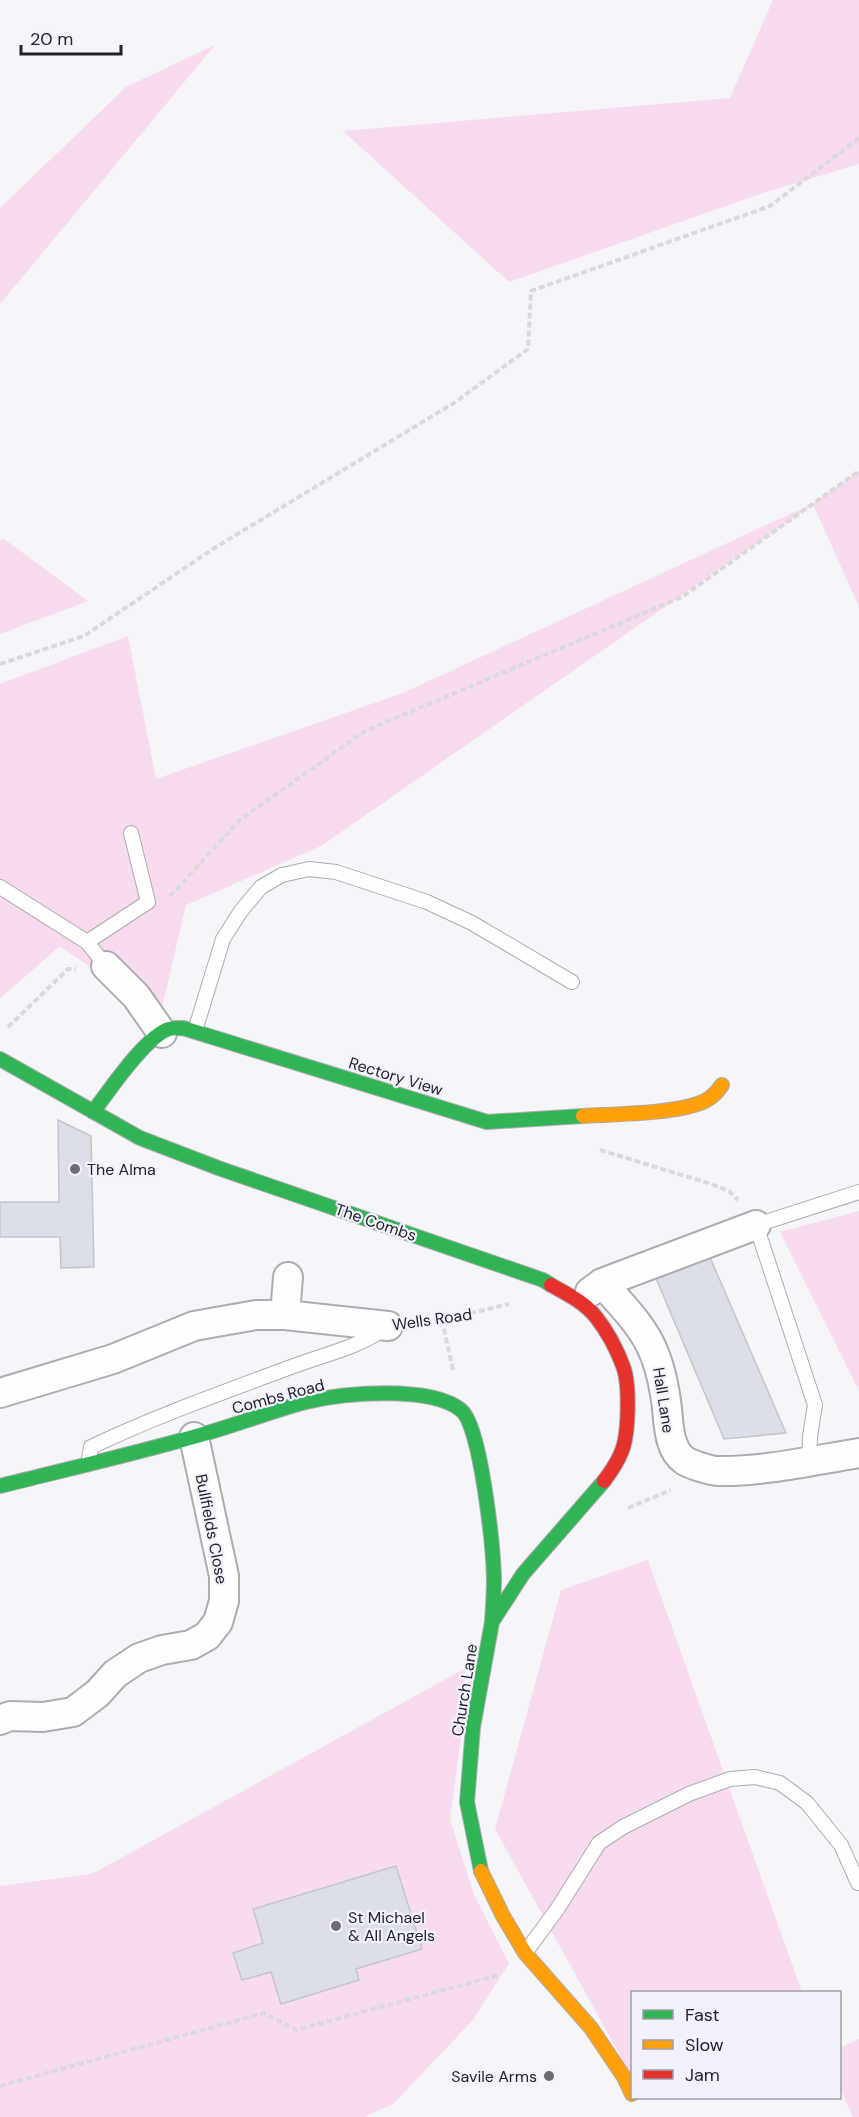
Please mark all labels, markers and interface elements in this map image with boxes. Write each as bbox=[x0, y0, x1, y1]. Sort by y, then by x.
scale bar bbox=[21, 18, 122, 56]
text: 20 m bbox=[30, 27, 73, 51]
street label: Rectory View bbox=[346, 1052, 445, 1101]
place label: The Alma bbox=[87, 1159, 156, 1180]
marker: The Alma bbox=[68, 1162, 82, 1176]
street label: The Combs bbox=[332, 1199, 419, 1246]
street label: Wells Road bbox=[391, 1303, 473, 1335]
street label: Hall Lane bbox=[648, 1366, 679, 1435]
street label: Combs Road bbox=[230, 1374, 327, 1419]
street label: Bullfields Close bbox=[191, 1472, 232, 1586]
street label: Church Lane bbox=[447, 1642, 482, 1738]
place label: St Michael & All Angels bbox=[348, 1907, 435, 1946]
marker: St Michael & All Angels bbox=[329, 1919, 343, 1933]
legend bbox=[631, 1991, 841, 2099]
text: Fast bbox=[685, 2003, 720, 2027]
text: Slow bbox=[685, 2033, 724, 2057]
text: Jam bbox=[685, 2063, 720, 2087]
place label: Savile Arms bbox=[451, 2066, 537, 2087]
marker: Savile Arms bbox=[542, 2069, 556, 2083]

